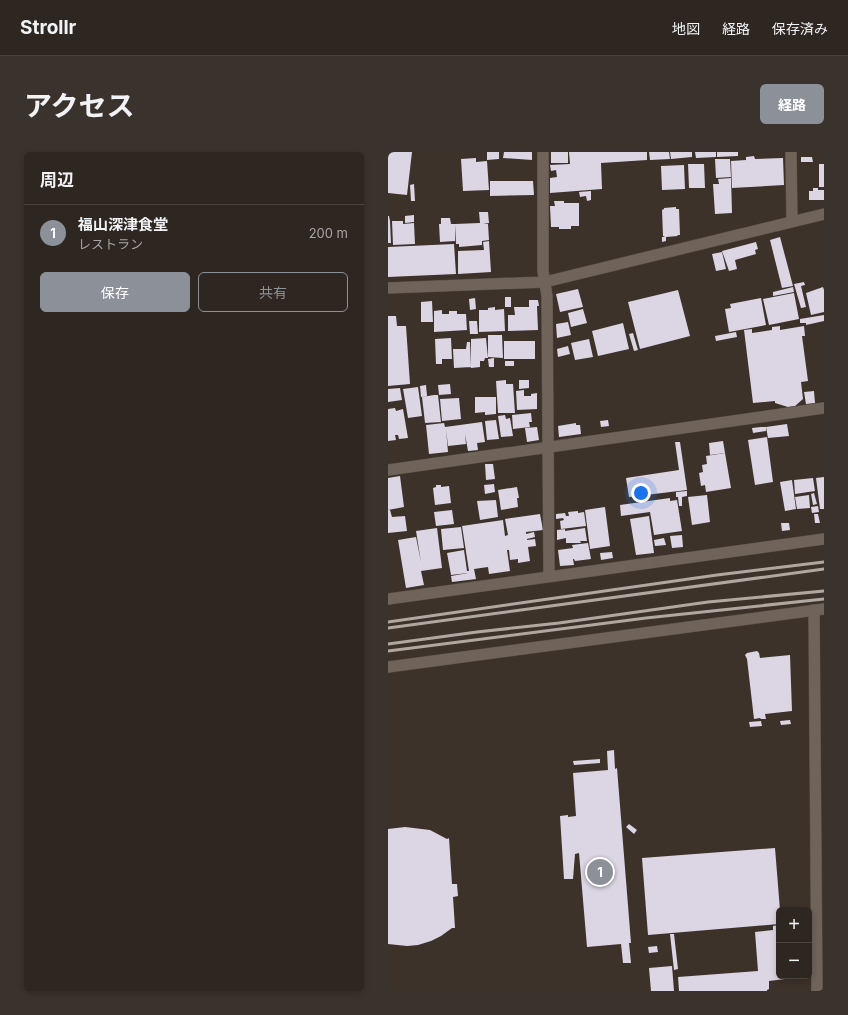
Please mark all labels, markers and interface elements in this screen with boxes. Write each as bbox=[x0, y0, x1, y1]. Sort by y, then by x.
text: Strollr bbox=[20, 16, 76, 39]
text: 地図 bbox=[672, 20, 700, 37]
text: 経路 bbox=[722, 20, 750, 37]
text: 保存済み bbox=[772, 20, 828, 37]
button: 経路 bbox=[760, 84, 824, 124]
text: アクセス bbox=[24, 89, 135, 123]
text: 周辺 bbox=[40, 170, 74, 190]
text: 福山深津食堂 bbox=[78, 215, 168, 234]
text: 1 bbox=[50, 225, 56, 241]
text: 200 m bbox=[309, 225, 348, 241]
text: レストラン bbox=[78, 236, 143, 252]
button: 保存 bbox=[40, 272, 190, 312]
button: 共有 bbox=[198, 272, 348, 312]
your location bbox=[631, 483, 651, 503]
pin: 1 bbox=[587, 857, 613, 887]
map controls bbox=[776, 907, 812, 979]
button: + bbox=[776, 907, 812, 943]
button: − bbox=[776, 943, 812, 979]

